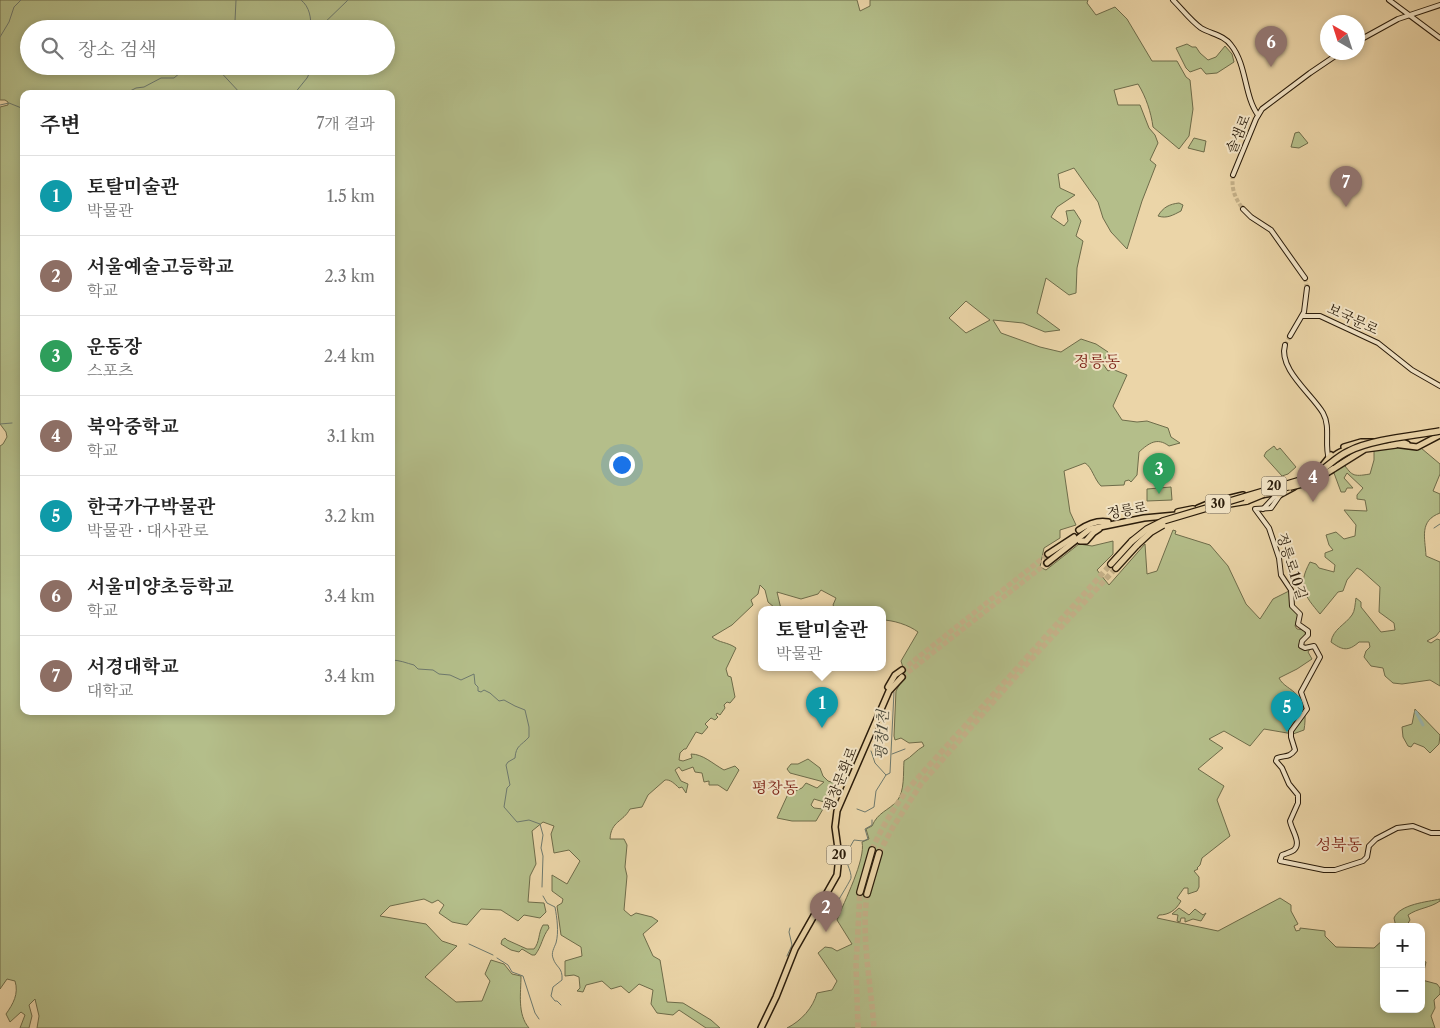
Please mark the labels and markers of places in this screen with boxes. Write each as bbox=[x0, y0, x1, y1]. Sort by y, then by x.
pin: 6 bbox=[1255, 26, 1287, 67]
pin: 7 bbox=[1330, 166, 1362, 207]
pin: 3 bbox=[1143, 453, 1175, 494]
pin: 4 bbox=[1297, 461, 1329, 502]
pin: 1 bbox=[806, 687, 838, 728]
pin: 5 bbox=[1271, 691, 1303, 732]
pin: 2 bbox=[810, 891, 842, 932]

